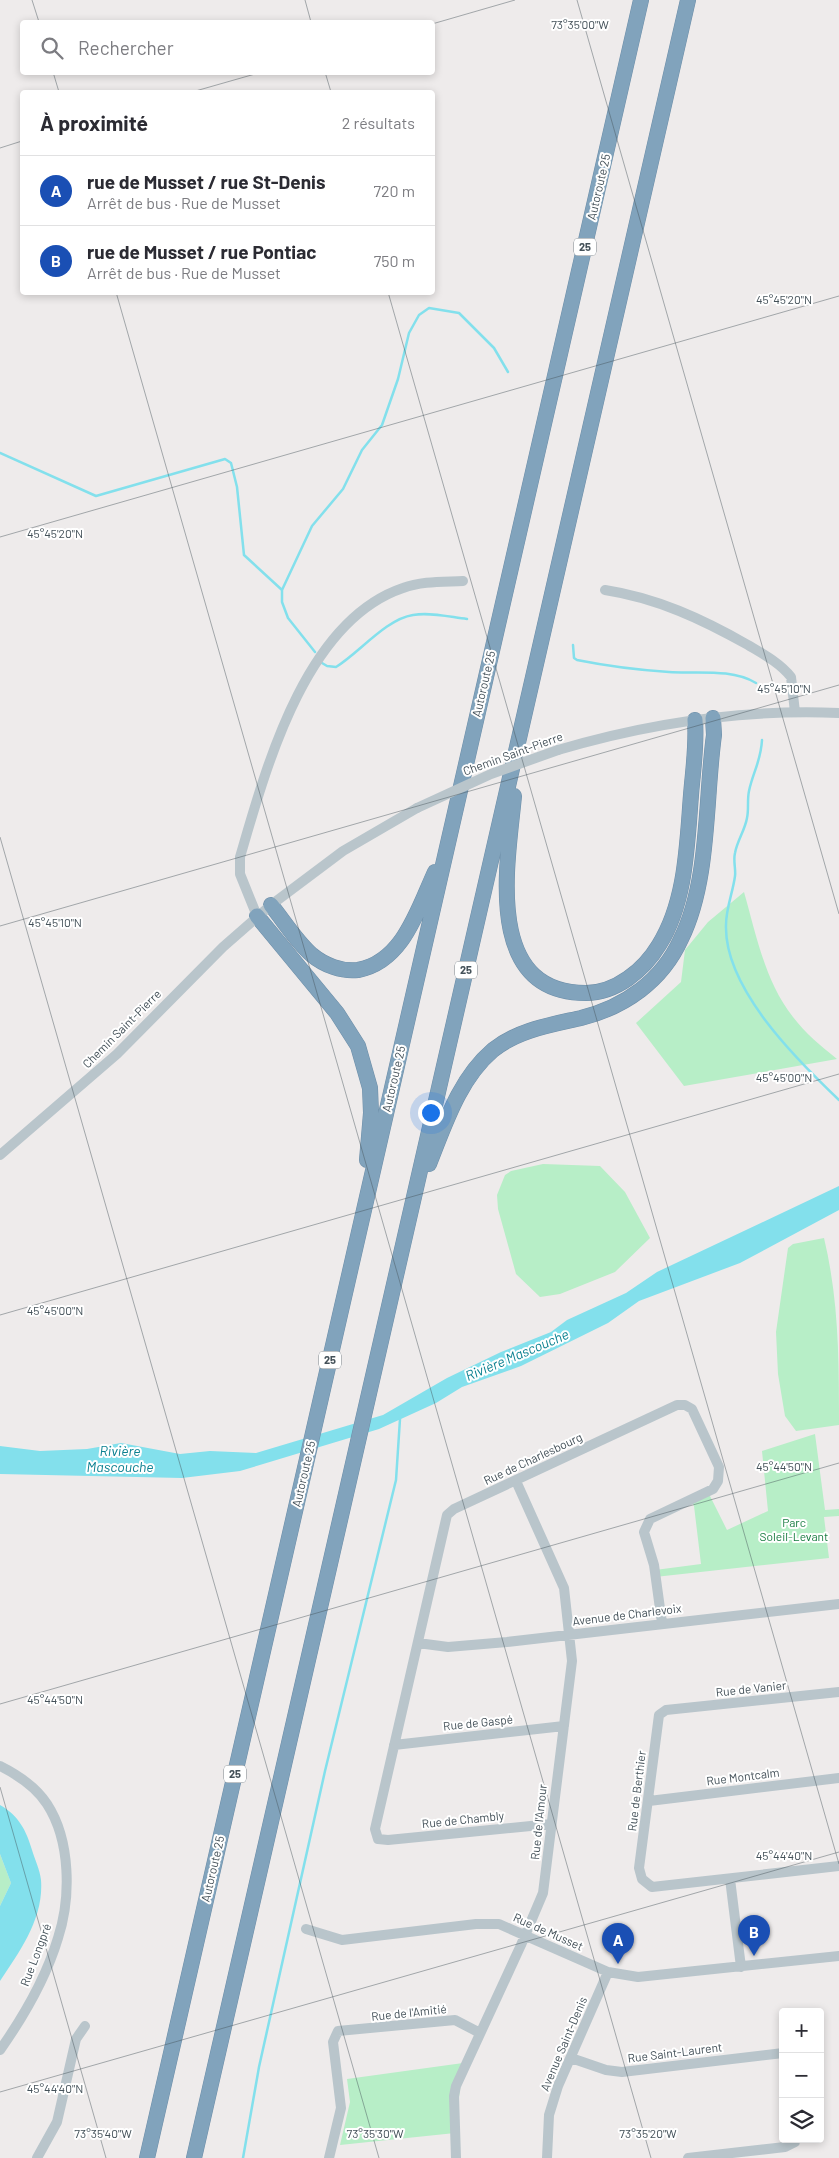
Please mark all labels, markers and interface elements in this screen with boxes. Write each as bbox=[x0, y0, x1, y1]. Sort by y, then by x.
text: 73°35'00"W bbox=[551, 17, 609, 31]
search box bbox=[20, 20, 435, 75]
icon: search bbox=[38, 34, 66, 62]
text: Rechercher bbox=[78, 36, 174, 59]
text: À proximité bbox=[40, 110, 148, 135]
text: 2 résultats bbox=[342, 113, 415, 132]
street label: Autoroute 25 bbox=[584, 152, 612, 221]
text: rue de Musset / rue St-Denis bbox=[87, 170, 325, 193]
text: A bbox=[51, 181, 61, 200]
text: 720 m bbox=[373, 181, 415, 200]
text: Arrêt de bus · Rue de Musset bbox=[87, 193, 281, 212]
road number: 25 bbox=[574, 238, 596, 256]
text: rue de Musset / rue Pontiac bbox=[87, 240, 316, 263]
text: B bbox=[51, 251, 61, 270]
text: 750 m bbox=[374, 251, 415, 270]
text: Arrêt de bus · Rue de Musset bbox=[87, 263, 281, 282]
text: 45°45'20"N bbox=[756, 292, 812, 306]
text: 45°45'20"N bbox=[27, 526, 83, 540]
street label: Autoroute 25 bbox=[469, 649, 497, 718]
text: 45°45'10"N bbox=[757, 681, 811, 695]
street label: Chemin Saint-Pierre bbox=[461, 729, 564, 778]
text: 45°45'10"N bbox=[28, 915, 82, 929]
road number: 25 bbox=[455, 962, 477, 978]
street label: Chemin Saint-Pierre bbox=[79, 986, 163, 1070]
street label: Autoroute 25 bbox=[379, 1044, 407, 1113]
text: 45°45'00"N bbox=[756, 1070, 812, 1084]
your location bbox=[418, 1100, 444, 1126]
text: 45°45'00"N bbox=[27, 1303, 83, 1317]
water label: Rivière Mascouche bbox=[463, 1325, 571, 1384]
road number: 25 bbox=[319, 1352, 341, 1368]
street label: Rue de Charlesbourg bbox=[481, 1429, 584, 1487]
street label: Autoroute 25 bbox=[289, 1439, 317, 1508]
water label: Rivière Mascouche bbox=[87, 1442, 153, 1475]
text: 45°44'50"N bbox=[756, 1459, 812, 1473]
park label: Parc Soleil-Levant bbox=[760, 1515, 828, 1543]
street label: Avenue de Charlevoix bbox=[571, 1600, 683, 1628]
street label: Rue de Vanier bbox=[715, 1677, 787, 1699]
text: 45°44'50"N bbox=[27, 1692, 83, 1706]
street label: Rue de Gaspé bbox=[442, 1711, 513, 1733]
street label: Rue de Berthier bbox=[624, 1749, 648, 1832]
street label: Rue Montcalm bbox=[706, 1765, 780, 1787]
road number: 25 bbox=[224, 1766, 246, 1782]
street label: Rue de l'Amour bbox=[527, 1783, 549, 1860]
street label: Rue de Chambly bbox=[421, 1808, 505, 1830]
street label: Autoroute 25 bbox=[198, 1834, 226, 1903]
text: 45°44'40"N bbox=[756, 1848, 812, 1862]
street label: Rue de Musset bbox=[511, 1909, 586, 1953]
pin: B bbox=[738, 1915, 770, 1956]
street label: Rue Longpré bbox=[17, 1921, 53, 1988]
pin: A bbox=[602, 1923, 634, 1964]
street label: Avenue Saint-Denis bbox=[537, 1994, 589, 2093]
street label: Rue de l'Amitié bbox=[371, 2001, 447, 2023]
map controls bbox=[779, 2008, 824, 2143]
button: + bbox=[779, 2008, 824, 2053]
street label: Rue Saint-Laurent bbox=[627, 2039, 723, 2065]
button: − bbox=[779, 2053, 824, 2098]
text: 45°44'40"N bbox=[27, 2081, 83, 2095]
button: layers bbox=[779, 2098, 824, 2143]
text: 73°35'40"W bbox=[74, 2126, 132, 2140]
text: 73°35'30"W bbox=[346, 2126, 404, 2140]
text: 73°35'20"W bbox=[619, 2126, 677, 2140]

